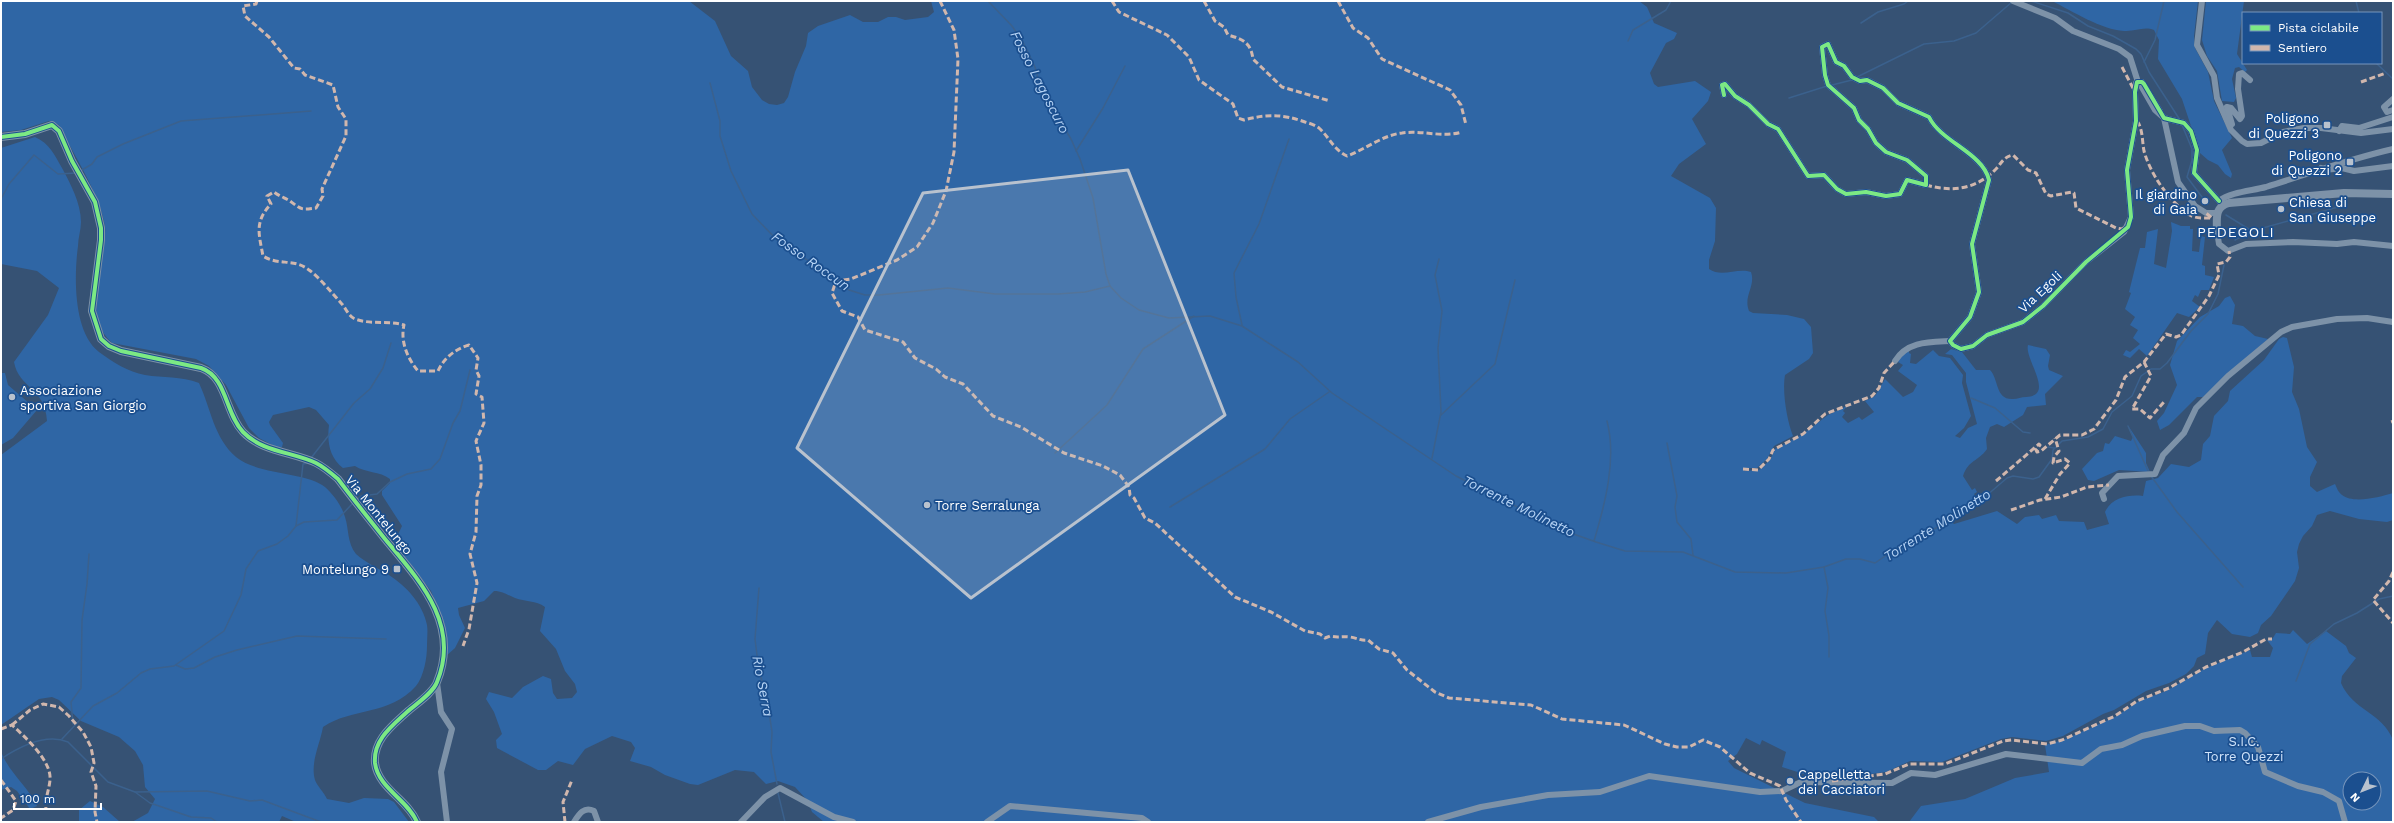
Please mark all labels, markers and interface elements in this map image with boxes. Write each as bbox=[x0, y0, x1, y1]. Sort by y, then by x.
legend bbox=[2242, 12, 2382, 64]
text: Pista ciclabile bbox=[2278, 21, 2359, 35]
water label: Fosso Lagoscuro bbox=[1007, 28, 1073, 136]
text: Sentiero bbox=[2278, 41, 2327, 55]
place label: Poligono di Quezzi 3 bbox=[2248, 111, 2319, 141]
marker: Poligono di Quezzi 3 bbox=[2322, 120, 2332, 130]
place label: Poligono di Quezzi 2 bbox=[2271, 148, 2342, 178]
marker: Poligono di Quezzi 2 bbox=[2345, 157, 2355, 167]
place label: Il giardino di Gaia bbox=[2135, 187, 2198, 217]
place label: Chiesa di San Giuseppe bbox=[2289, 195, 2376, 225]
marker: Il giardino di Gaia bbox=[2200, 196, 2210, 206]
marker: Chiesa di San Giuseppe bbox=[2276, 204, 2286, 214]
district label: PEDEGOLI bbox=[2197, 224, 2275, 240]
water label: Fosso Roccun bbox=[769, 228, 853, 294]
street label: Via Egoli bbox=[2015, 268, 2065, 316]
place label: Associazione sportiva San Giorgio bbox=[20, 383, 147, 413]
marker: Associazione sportiva San Giorgio bbox=[7, 392, 17, 402]
street label: Via Montelungo bbox=[342, 472, 416, 558]
water label: Torrente Molinetto bbox=[1460, 472, 1578, 540]
water label: Torrente Molinetto bbox=[1881, 486, 1993, 564]
place label: Torre Serralunga bbox=[935, 498, 1040, 513]
marker: Torre Serralunga bbox=[922, 500, 932, 510]
place label: Montelungo 9 bbox=[302, 562, 389, 577]
marker: Montelungo 9 bbox=[392, 564, 402, 574]
water label: Rio Serra bbox=[749, 654, 777, 718]
park label: S.I.C. Torre Quezzi bbox=[2204, 734, 2284, 764]
place label: Cappelletta dei Cacciatori bbox=[1798, 767, 1885, 797]
north arrow bbox=[2342, 771, 2382, 811]
marker: Cappelletta dei Cacciatori bbox=[1785, 776, 1795, 786]
scale bar bbox=[14, 785, 101, 811]
text: N bbox=[2348, 790, 2363, 805]
text: 100 m bbox=[20, 792, 55, 806]

